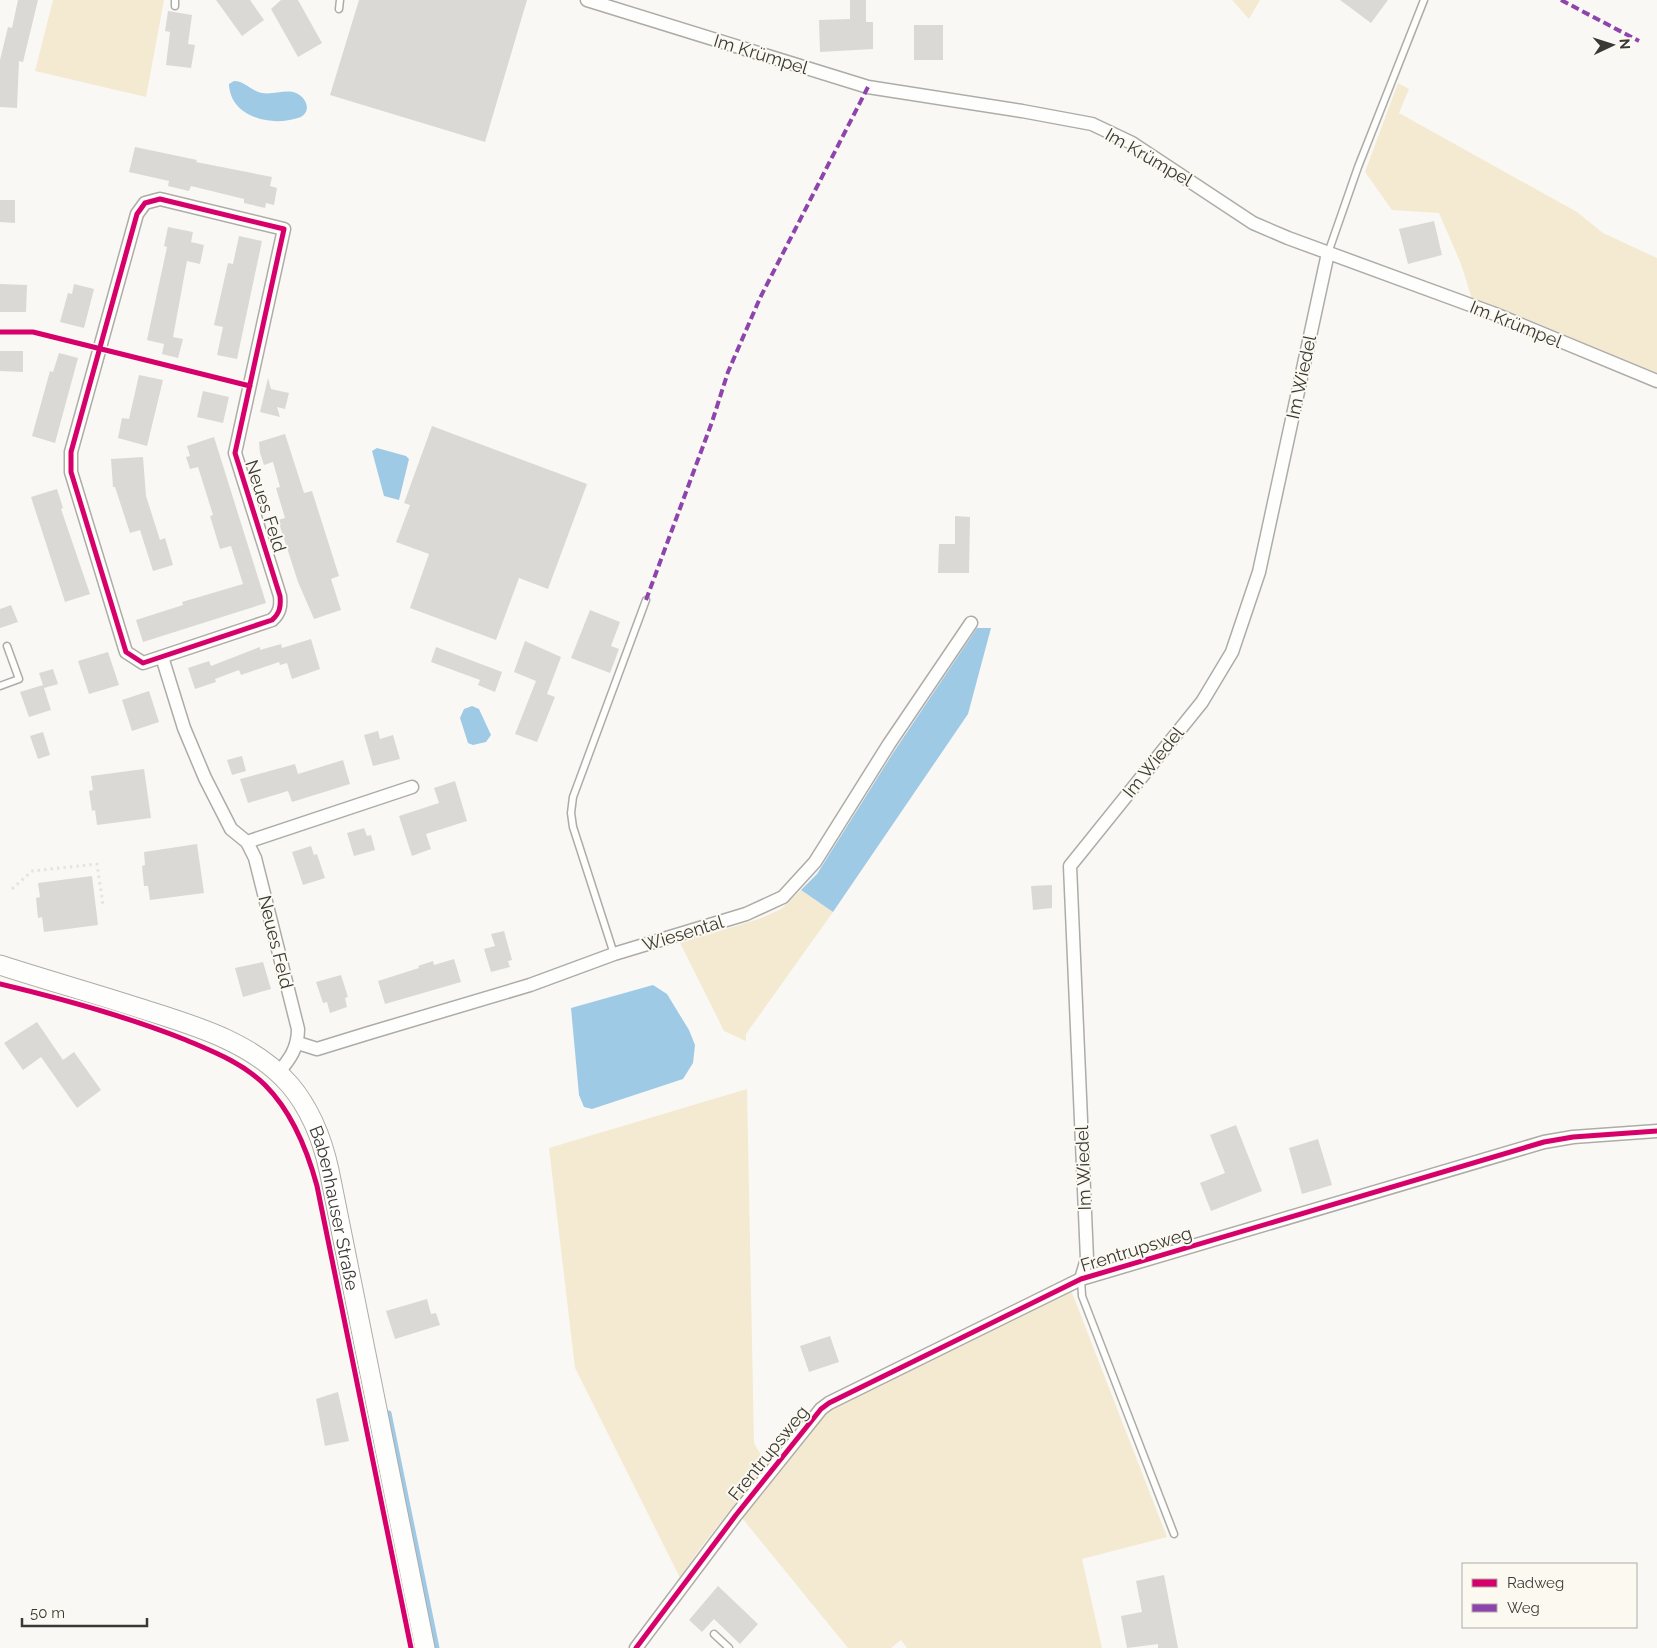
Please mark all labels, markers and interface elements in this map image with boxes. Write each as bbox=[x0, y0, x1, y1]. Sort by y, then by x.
north arrow bbox=[1587, 20, 1637, 70]
street label: Im Krümpel bbox=[711, 30, 811, 78]
text: N bbox=[1617, 38, 1633, 50]
street label: Im Krümpel bbox=[1102, 124, 1196, 190]
street label: Im Krümpel bbox=[1467, 296, 1565, 352]
street label: Im Wiedel bbox=[1282, 333, 1320, 421]
street label: Neues Feld bbox=[241, 457, 291, 555]
street label: Im Wiedel bbox=[1118, 722, 1188, 802]
street label: Neues Feld bbox=[254, 893, 298, 991]
street label: Wiesental bbox=[640, 911, 726, 955]
street label: Babenhauser Straße bbox=[306, 1122, 363, 1292]
street label: Im Wiedel bbox=[1071, 1125, 1095, 1211]
street label: Frentrupsweg bbox=[1078, 1222, 1194, 1276]
street label: Frentrupsweg bbox=[723, 1401, 813, 1505]
legend bbox=[1462, 1563, 1637, 1628]
text: Radweg bbox=[1507, 1574, 1564, 1592]
scale bar bbox=[22, 1596, 148, 1628]
text: Weg bbox=[1507, 1599, 1540, 1617]
text: 50 m bbox=[30, 1604, 65, 1622]

